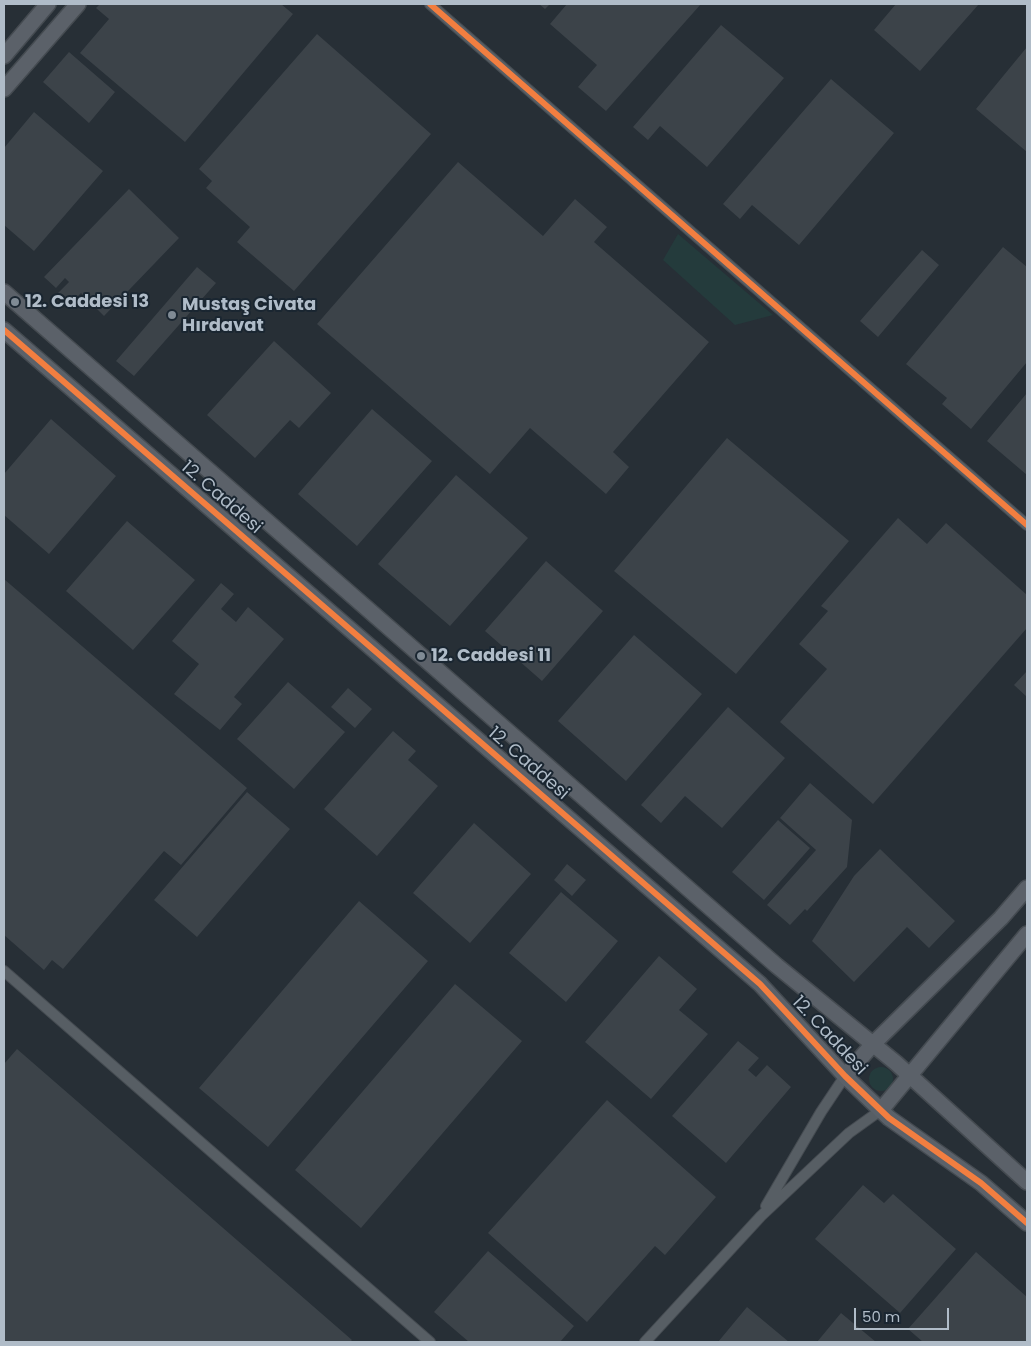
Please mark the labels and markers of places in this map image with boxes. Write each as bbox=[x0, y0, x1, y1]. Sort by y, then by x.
place label: 12. Caddesi 13 bbox=[25, 291, 149, 313]
place label: Mustaş Civata Hırdavat bbox=[182, 294, 316, 336]
marker: 12. Caddesi 13 bbox=[9, 296, 21, 308]
marker: Mustaş Civata Hırdavat bbox=[166, 309, 178, 321]
place label: 12. Caddesi 11 bbox=[431, 645, 551, 667]
marker: 12. Caddesi 11 bbox=[415, 650, 427, 662]

